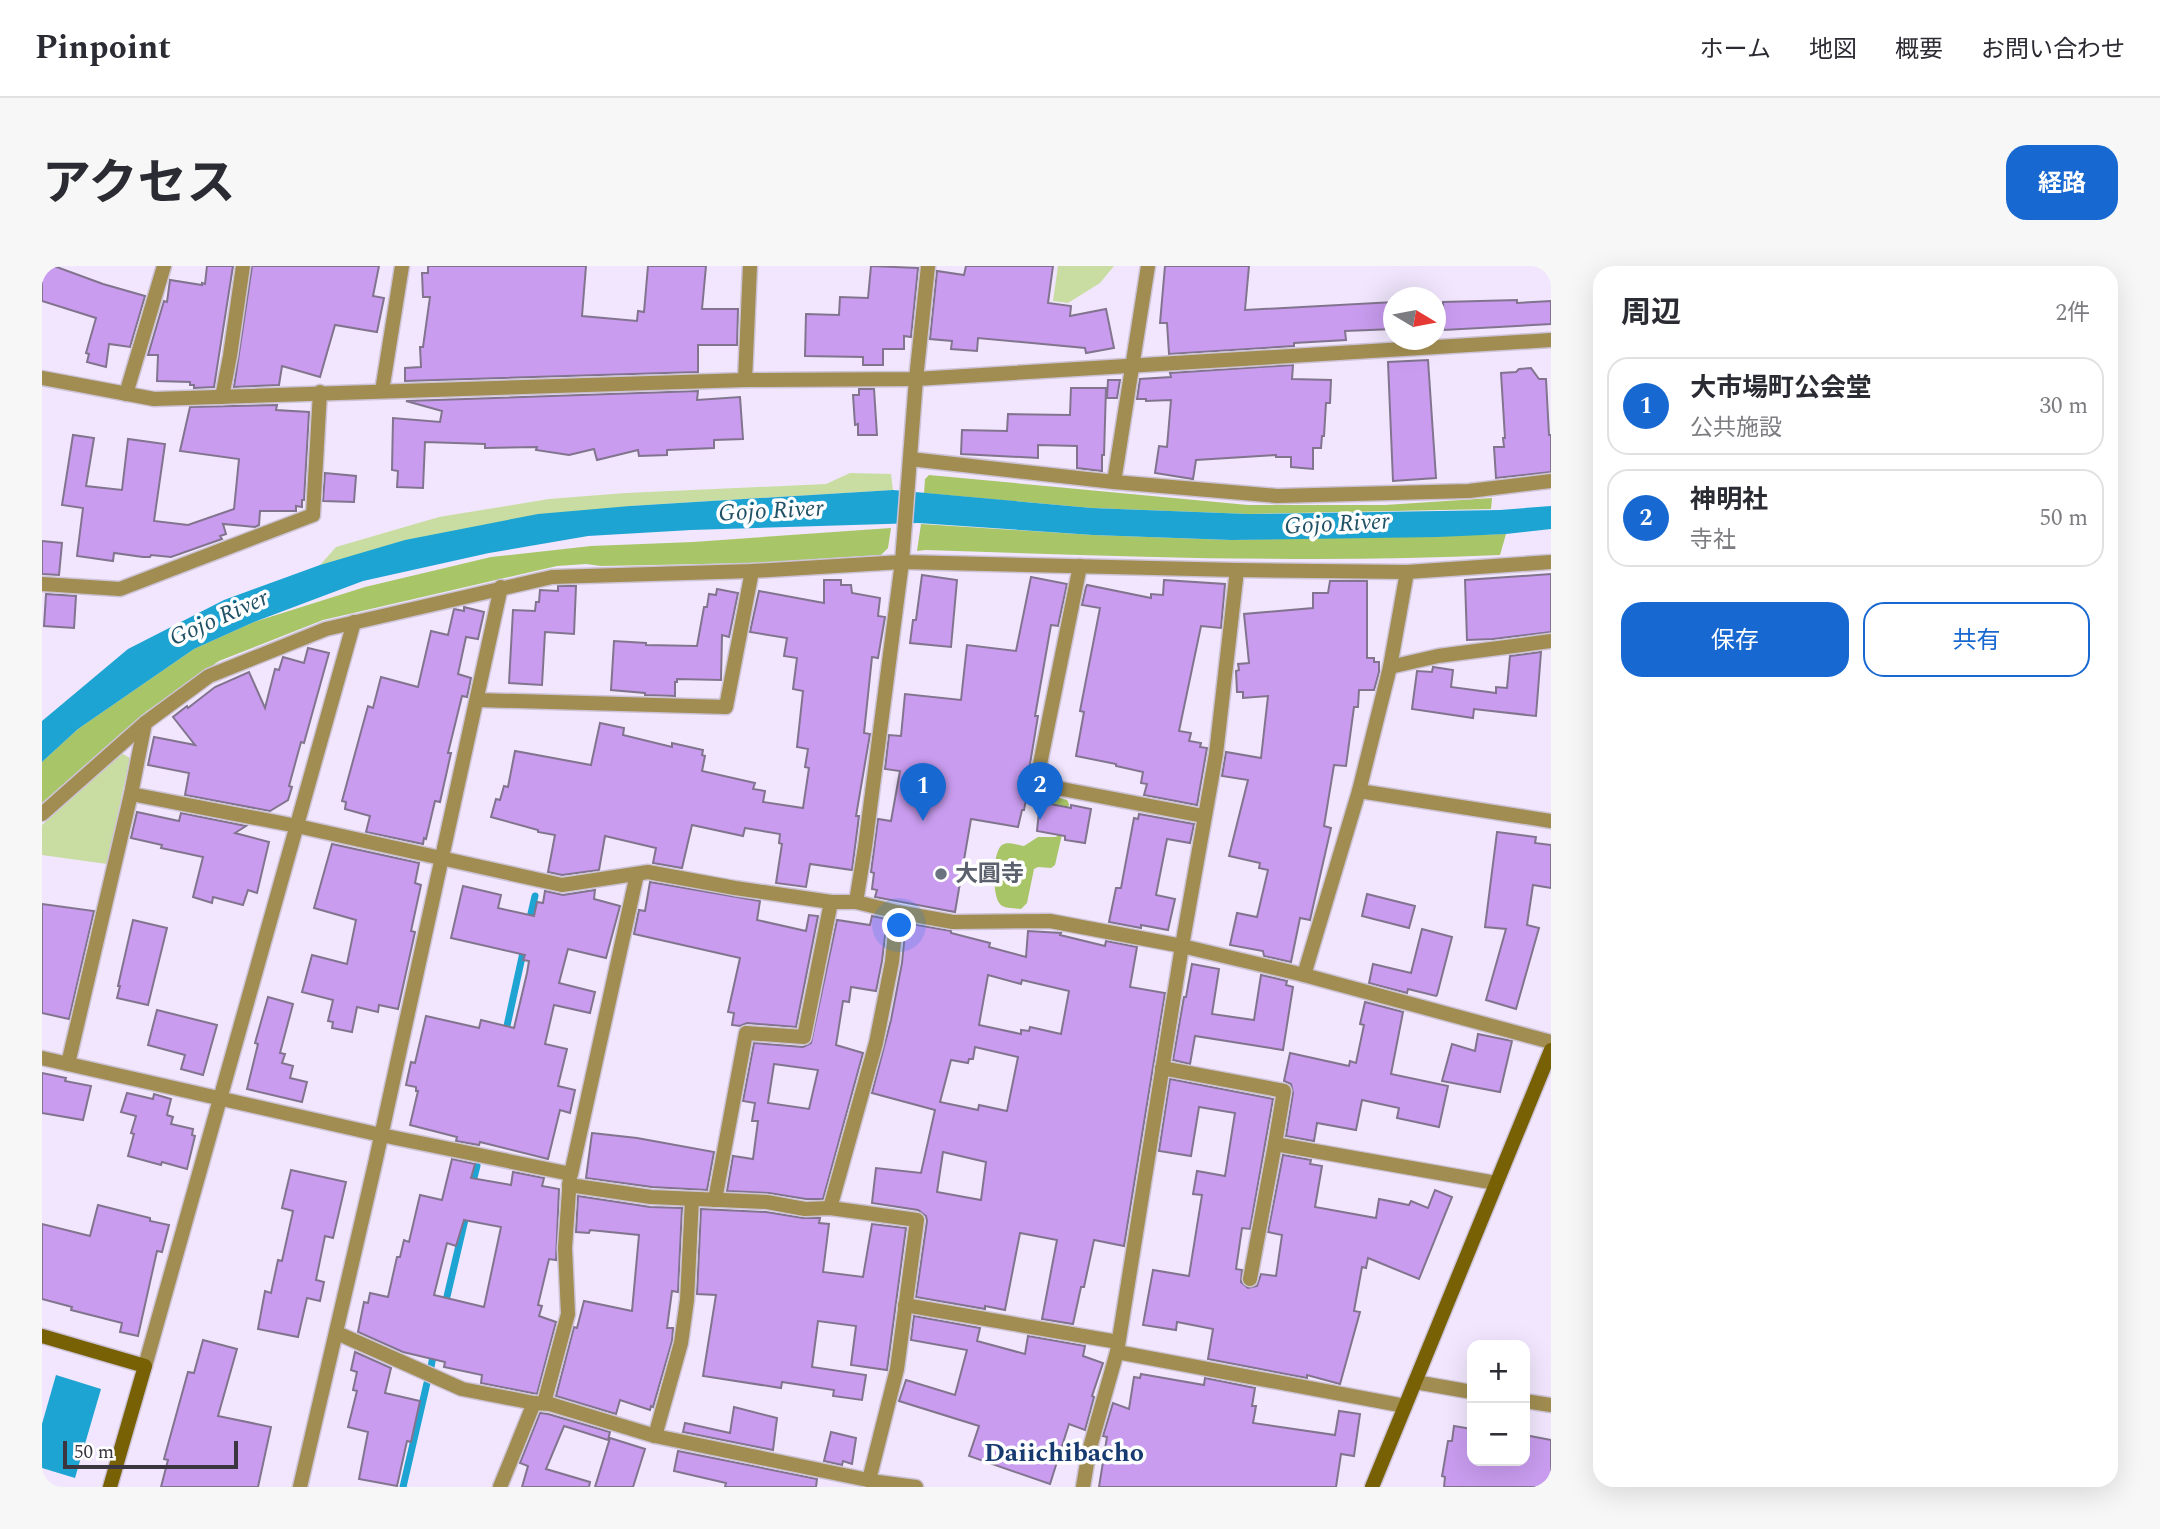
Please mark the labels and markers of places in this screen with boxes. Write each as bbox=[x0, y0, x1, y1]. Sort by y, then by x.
pin: 2 bbox=[1017, 762, 1063, 820]
pin: 1 bbox=[900, 763, 946, 821]
place label: 大圓寺 bbox=[955, 857, 1024, 892]
marker: 大圓寺 bbox=[933, 866, 949, 882]

